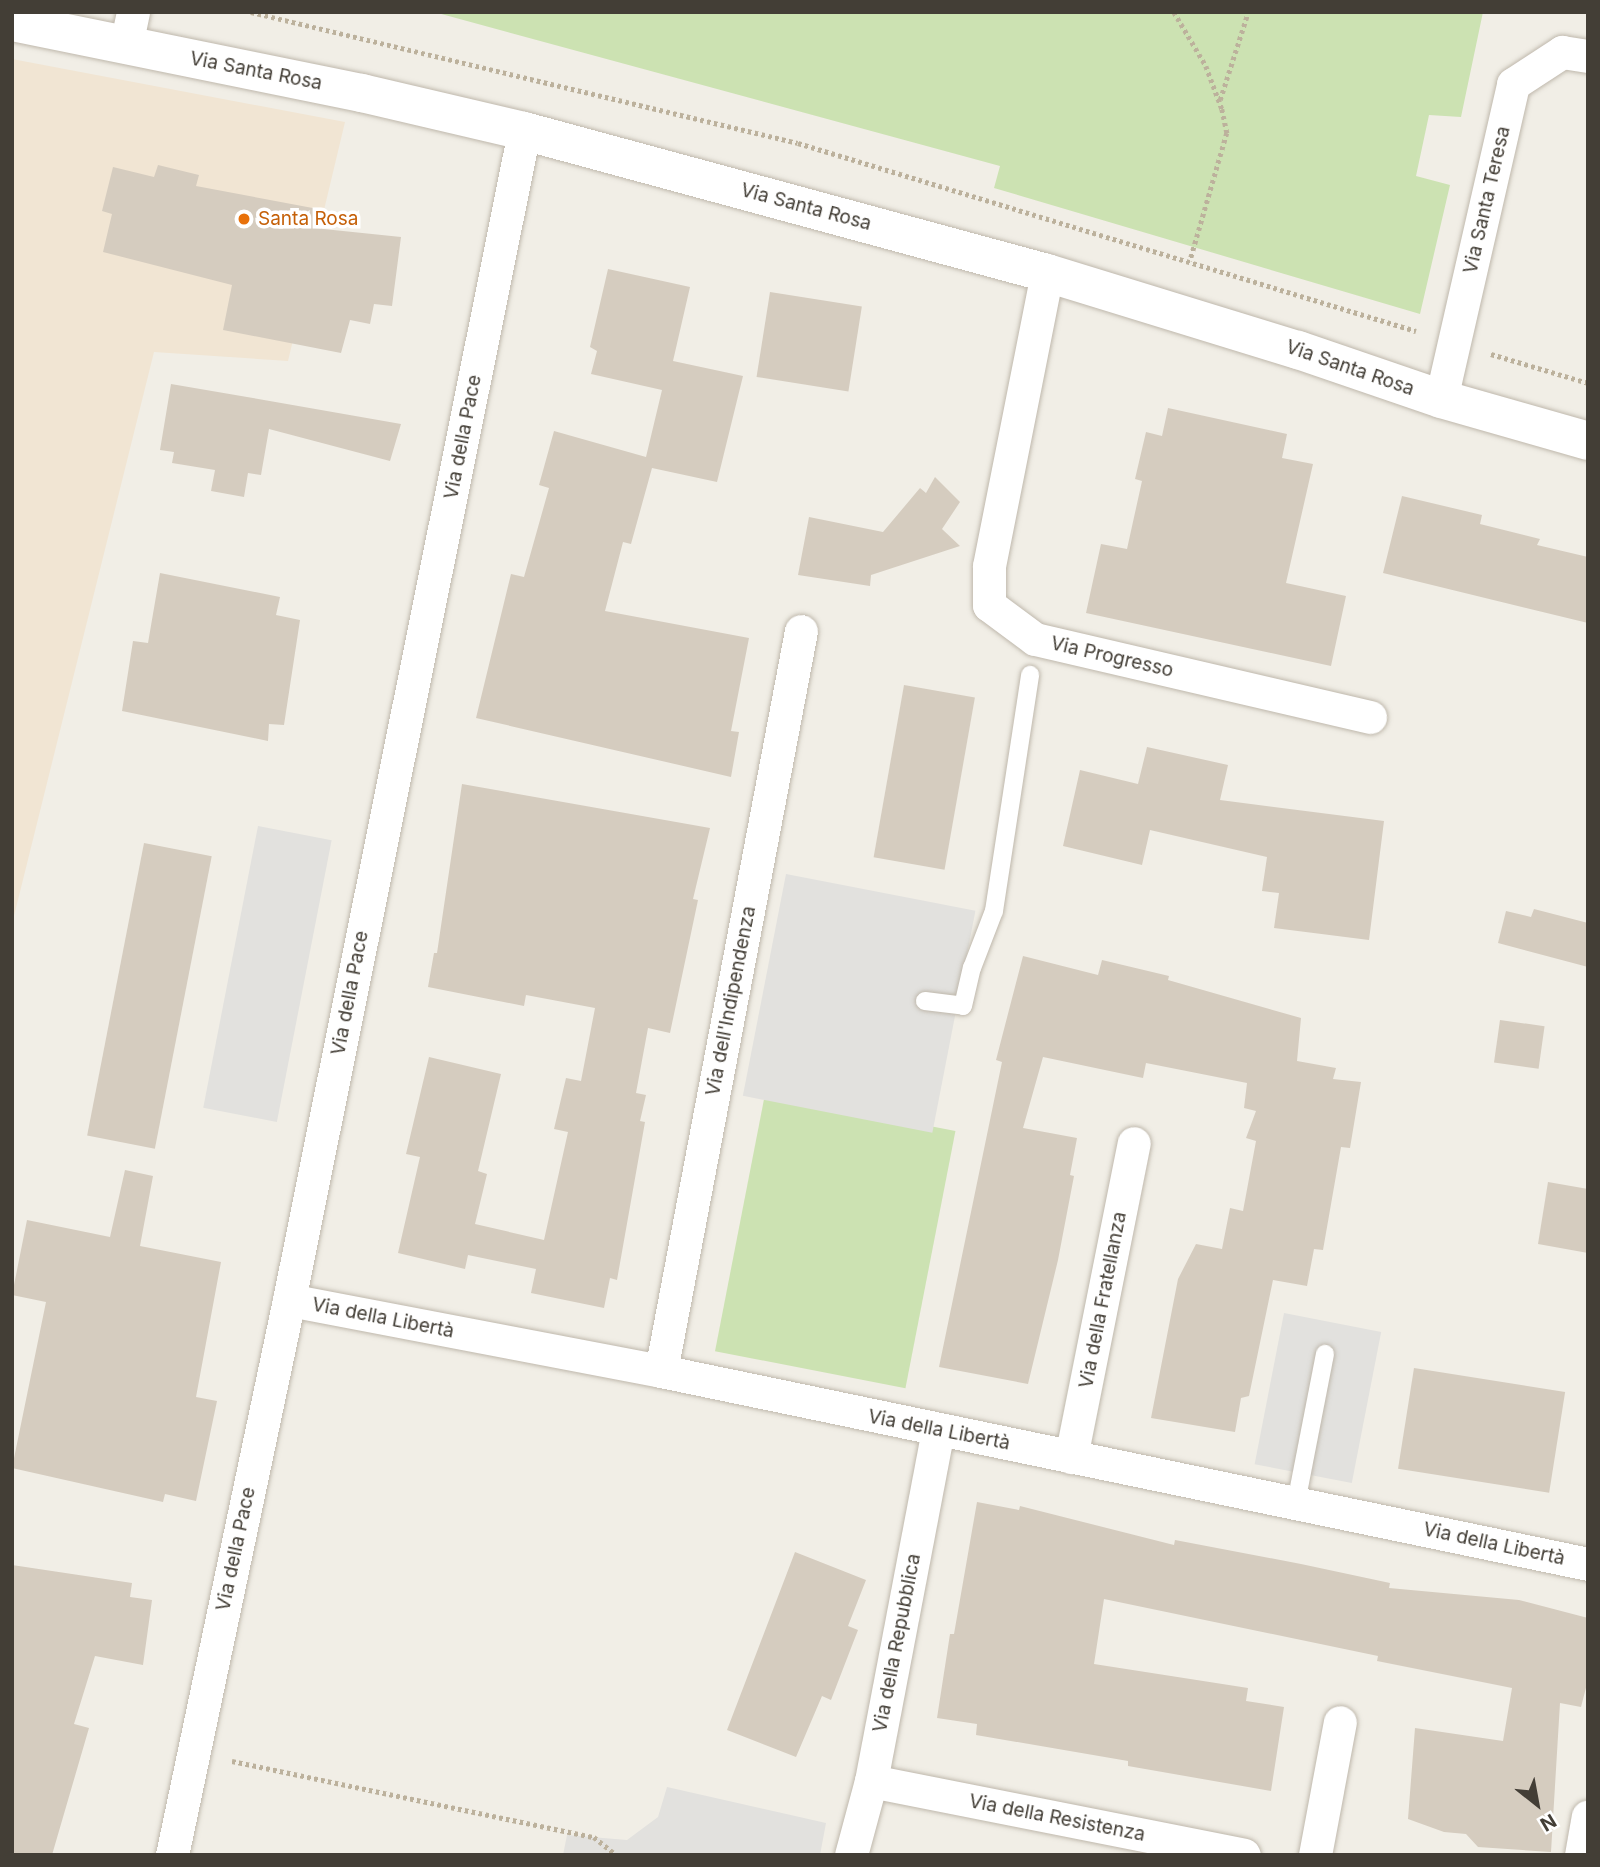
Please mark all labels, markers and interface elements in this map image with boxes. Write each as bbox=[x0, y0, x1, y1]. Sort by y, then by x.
street label: Via Santa Rosa bbox=[188, 47, 324, 95]
street label: Via Santa Teresa bbox=[1459, 124, 1515, 276]
street label: Via Santa Rosa bbox=[738, 179, 874, 235]
place label: Santa Rosa bbox=[258, 208, 358, 230]
marker: Santa Rosa bbox=[236, 211, 252, 227]
street label: Via Santa Rosa bbox=[1283, 335, 1417, 401]
street label: Via della Pace bbox=[440, 373, 486, 501]
street label: Via Progresso bbox=[1048, 632, 1176, 682]
street label: Via dell'Indipendenza bbox=[701, 904, 761, 1098]
street label: Via della Pace bbox=[327, 929, 373, 1057]
street label: Via della Fratellanza bbox=[1075, 1210, 1131, 1390]
street label: Via della Libertà bbox=[310, 1293, 456, 1343]
street label: Via della Libertà bbox=[866, 1405, 1012, 1455]
street label: Via della Pace bbox=[212, 1485, 260, 1613]
street label: Via della Libertà bbox=[1421, 1518, 1567, 1570]
street label: Via della Repubblica bbox=[868, 1552, 926, 1734]
north arrow bbox=[1502, 1769, 1572, 1839]
street label: Via della Resistenza bbox=[967, 1790, 1147, 1846]
text: N bbox=[1536, 1809, 1560, 1836]

